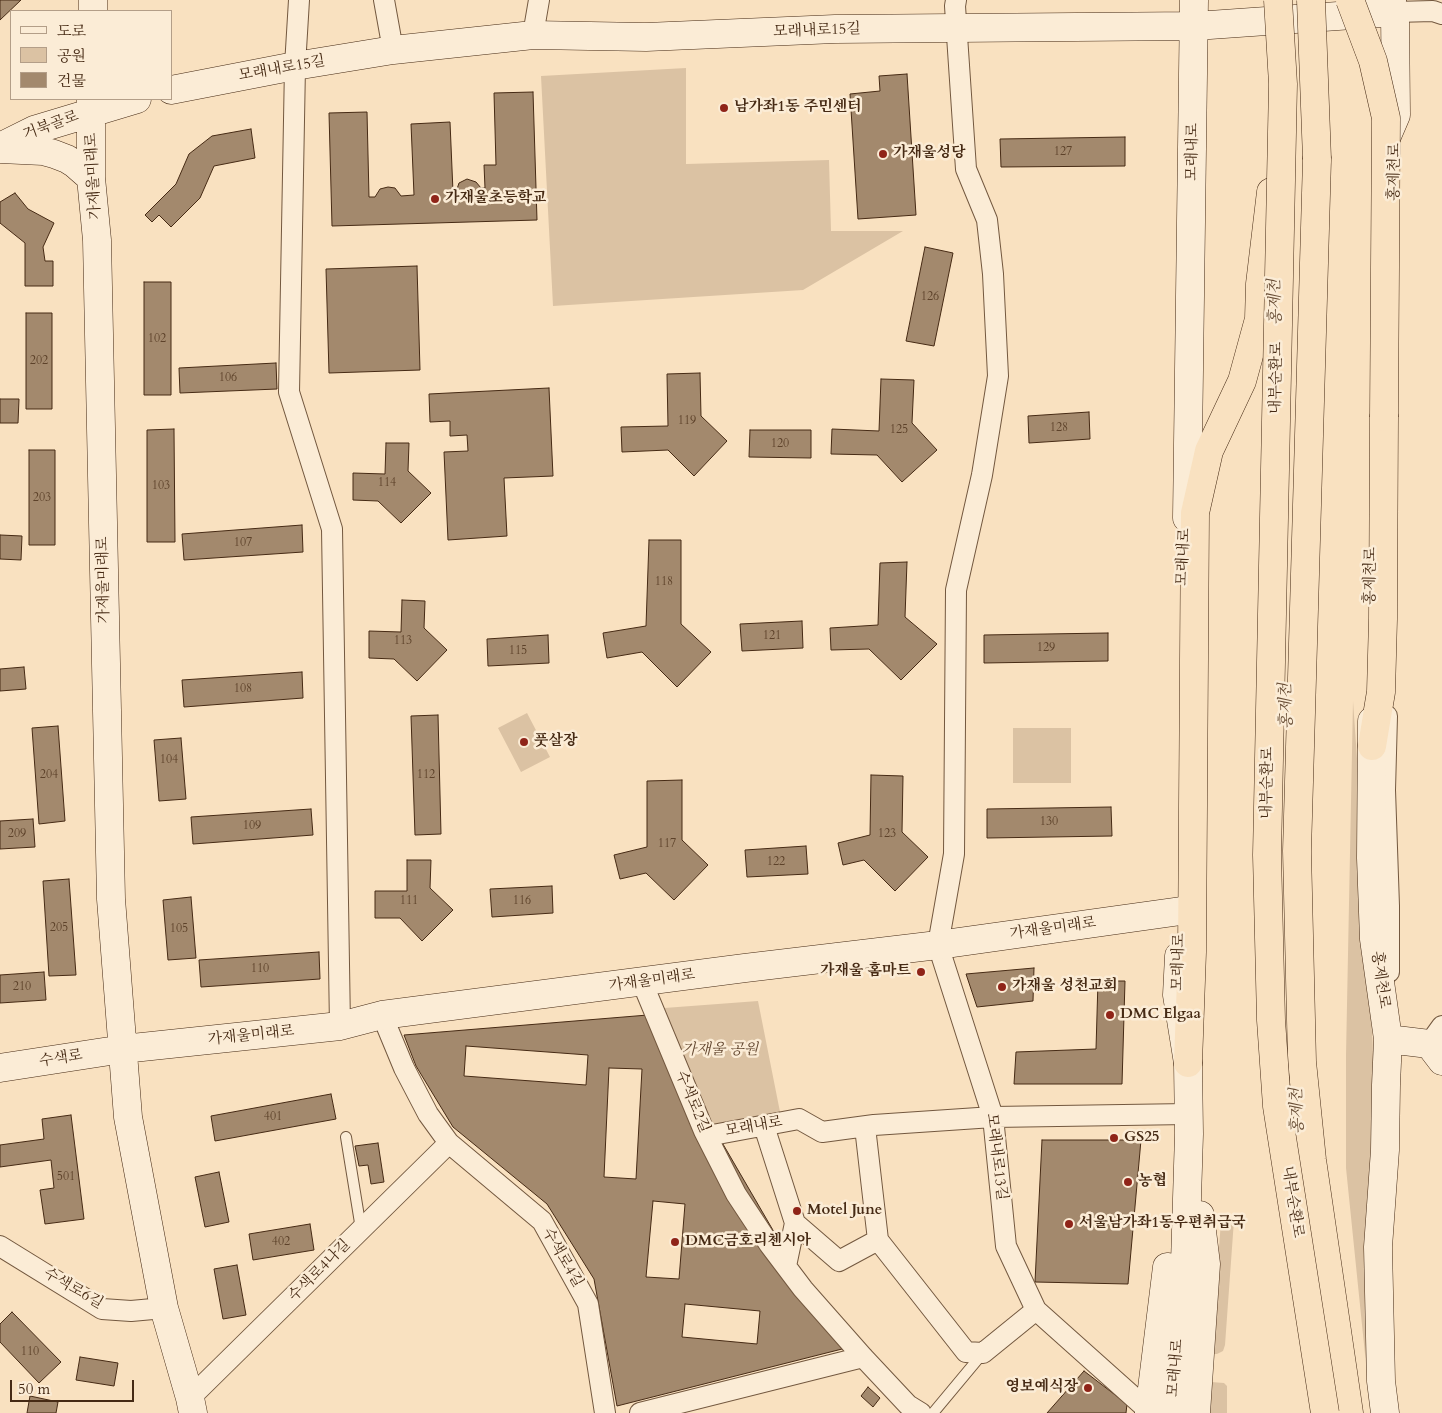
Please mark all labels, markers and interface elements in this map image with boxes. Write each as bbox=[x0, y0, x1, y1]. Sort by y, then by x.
legend bbox=[10, 10, 172, 100]
street label: 모래내로15길 bbox=[773, 20, 861, 42]
text: 도로 bbox=[57, 21, 86, 41]
text: 공원 bbox=[57, 46, 86, 66]
street label: 모래내로15길 bbox=[237, 53, 327, 85]
text: 건물 bbox=[57, 71, 86, 91]
place label: 남가좌1동 주민센터 bbox=[734, 99, 862, 117]
marker: 남가좌1동 주민센터 bbox=[718, 102, 730, 114]
street label: 거북골로 bbox=[21, 108, 81, 144]
street label: 모래내로 bbox=[1183, 123, 1203, 181]
street label: 가재울미래로 bbox=[83, 132, 105, 220]
street label: 홍제천로 bbox=[1385, 143, 1405, 201]
place label: 가재울성당 bbox=[893, 145, 965, 163]
house number: 127 bbox=[1054, 145, 1072, 159]
marker: 가재울성당 bbox=[877, 148, 889, 160]
place label: 가재울초등학교 bbox=[445, 190, 546, 208]
marker: 가재울초등학교 bbox=[429, 193, 441, 205]
water label: 홍제천 bbox=[1266, 278, 1286, 326]
house number: 126 bbox=[921, 290, 939, 304]
house number: 102 bbox=[148, 332, 166, 346]
street label: 내부순환로 bbox=[1267, 342, 1287, 414]
house number: 202 bbox=[30, 354, 48, 368]
house number: 106 bbox=[219, 371, 237, 385]
house number: 119 bbox=[678, 414, 696, 428]
house number: 128 bbox=[1050, 421, 1068, 435]
house number: 125 bbox=[890, 423, 908, 437]
house number: 120 bbox=[771, 437, 789, 451]
house number: 114 bbox=[378, 476, 396, 490]
house number: 103 bbox=[152, 479, 170, 493]
house number: 203 bbox=[33, 491, 51, 505]
street label: 모래내로 bbox=[1173, 528, 1195, 586]
street label: 가재울미래로 bbox=[94, 536, 114, 624]
house number: 107 bbox=[234, 536, 252, 550]
street label: 홍제천로 bbox=[1361, 547, 1381, 605]
house number: 118 bbox=[655, 575, 673, 589]
house number: 121 bbox=[763, 629, 781, 643]
house number: 113 bbox=[394, 634, 412, 648]
house number: 129 bbox=[1037, 641, 1055, 655]
house number: 115 bbox=[509, 644, 527, 658]
house number: 108 bbox=[234, 682, 252, 696]
water label: 홍제천 bbox=[1277, 682, 1297, 730]
place label: 풋살장 bbox=[534, 733, 577, 751]
marker: 풋살장 bbox=[518, 736, 530, 748]
street label: 내부순환로 bbox=[1258, 747, 1278, 819]
house number: 104 bbox=[160, 753, 178, 767]
house number: 204 bbox=[40, 768, 58, 782]
house number: 112 bbox=[417, 768, 435, 782]
house number: 130 bbox=[1040, 815, 1058, 829]
house number: 109 bbox=[243, 819, 261, 833]
house number: 209 bbox=[8, 827, 26, 841]
house number: 123 bbox=[878, 827, 896, 841]
house number: 117 bbox=[658, 837, 676, 851]
house number: 122 bbox=[767, 855, 785, 869]
house number: 111 bbox=[400, 894, 418, 908]
house number: 116 bbox=[513, 894, 531, 908]
street label: 가재울미래로 bbox=[1009, 914, 1097, 944]
house number: 205 bbox=[50, 921, 68, 935]
house number: 105 bbox=[170, 922, 188, 936]
street label: 모래내로 bbox=[1169, 933, 1189, 991]
street label: 홍제천로 bbox=[1367, 950, 1393, 1010]
house number: 110 bbox=[251, 962, 269, 976]
place label: 가재울 홈마트 bbox=[820, 963, 911, 981]
street label: 가재울미래로 bbox=[608, 966, 696, 996]
marker: 가재울 홈마트 bbox=[915, 966, 927, 978]
place label: 가재울 성천교회 bbox=[1012, 978, 1117, 996]
house number: 210 bbox=[13, 980, 31, 994]
marker: 가재울 성천교회 bbox=[996, 981, 1008, 993]
place label: DMC Elgaa bbox=[1120, 1006, 1201, 1024]
marker: DMC Elgaa bbox=[1104, 1009, 1116, 1021]
street label: 가재울미래로 bbox=[207, 1023, 295, 1049]
park label: 가재울 공원 bbox=[682, 1042, 758, 1060]
street label: 수색로 bbox=[38, 1047, 84, 1071]
street label: 수색로2길 bbox=[671, 1068, 713, 1136]
water label: 홍제천 bbox=[1288, 1087, 1308, 1135]
house number: 401 bbox=[264, 1110, 282, 1124]
street label: 모래내로13길 bbox=[982, 1112, 1010, 1202]
street label: 모래내로 bbox=[724, 1113, 784, 1141]
place label: GS25 bbox=[1124, 1129, 1160, 1147]
marker: GS25 bbox=[1108, 1132, 1120, 1144]
street label: 내부순환로 bbox=[1277, 1165, 1307, 1239]
house number: 501 bbox=[57, 1170, 75, 1184]
place label: 농협 bbox=[1138, 1173, 1167, 1191]
marker: 농협 bbox=[1122, 1176, 1134, 1188]
place label: Motel June bbox=[807, 1202, 882, 1220]
marker: Motel June bbox=[791, 1205, 803, 1217]
place label: 서울남가좌1동우편취급국 bbox=[1079, 1215, 1246, 1233]
marker: 서울남가좌1동우편취급국 bbox=[1063, 1218, 1075, 1230]
street label: 수색로4길 bbox=[538, 1225, 586, 1291]
place label: DMC금호리첸시아 bbox=[685, 1233, 811, 1251]
house number: 402 bbox=[272, 1235, 290, 1249]
street label: 수색로4나길 bbox=[285, 1236, 355, 1306]
marker: DMC금호리첸시아 bbox=[669, 1236, 681, 1248]
street label: 수색로6길 bbox=[40, 1265, 106, 1313]
street label: 모래내로 bbox=[1165, 1338, 1187, 1398]
house number: 110 bbox=[21, 1345, 39, 1359]
scale bar bbox=[12, 1370, 136, 1402]
text: 50 m bbox=[18, 1379, 50, 1399]
place label: 영보예식장 bbox=[1006, 1379, 1078, 1397]
marker: 영보예식장 bbox=[1082, 1382, 1094, 1394]

